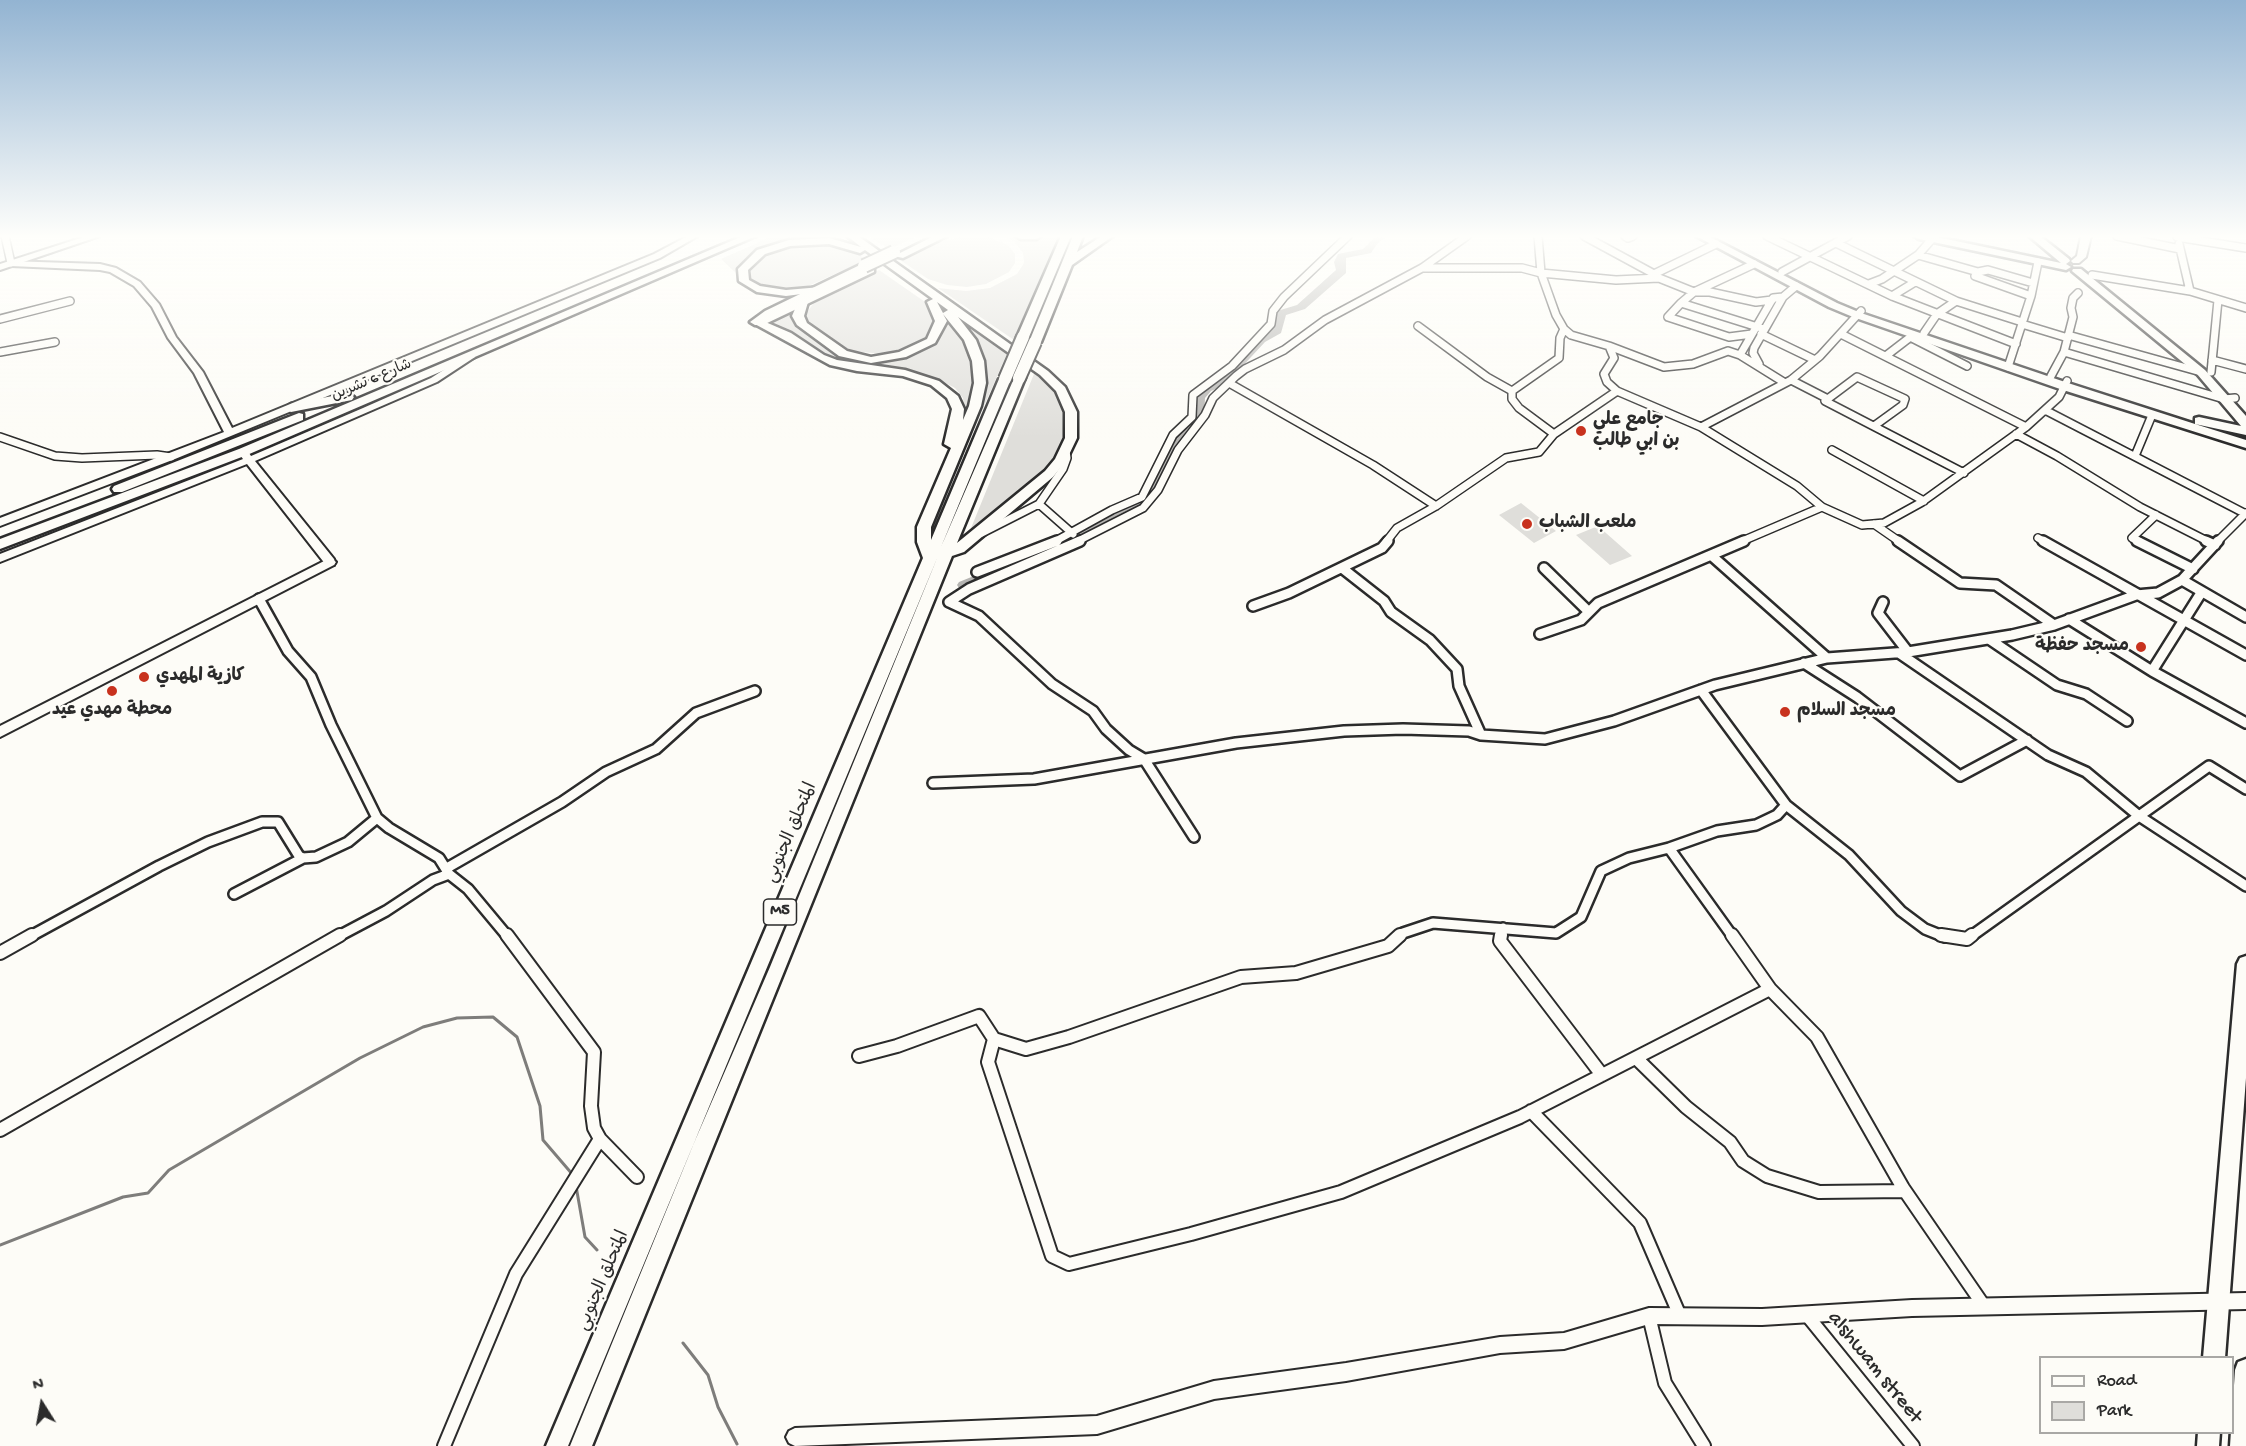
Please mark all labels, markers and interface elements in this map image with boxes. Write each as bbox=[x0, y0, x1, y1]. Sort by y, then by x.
street label: شارع 6 تشرين bbox=[329, 356, 415, 406]
place label: جامع علي بن ابي طالب bbox=[1593, 410, 1679, 452]
marker: جامع علي بن ابي طالب bbox=[1574, 424, 1588, 438]
place label: ملعب الشباب bbox=[1539, 513, 1636, 535]
marker: ملعب الشباب bbox=[1520, 517, 1534, 531]
place label: مسجد حفظة bbox=[2035, 636, 2129, 658]
marker: مسجد حفظة bbox=[2134, 640, 2148, 654]
place label: كازية المهدي bbox=[156, 666, 245, 688]
marker: كازية المهدي bbox=[137, 670, 151, 684]
marker: محطة مهدي عيد bbox=[105, 684, 119, 698]
place label: محطة مهدي عيد bbox=[52, 700, 172, 722]
place label: مسجد السلام bbox=[1797, 701, 1896, 723]
marker: مسجد السلام bbox=[1778, 705, 1792, 719]
street label: المتحلق الجنوبي bbox=[761, 780, 823, 886]
road number: M5 bbox=[764, 899, 796, 925]
street label: المتحلق الجنوبي bbox=[573, 1228, 635, 1334]
street label: alshwam street bbox=[1821, 1307, 1927, 1429]
legend bbox=[2039, 1356, 2234, 1434]
text: Road bbox=[2097, 1371, 2136, 1392]
north arrow bbox=[12, 1374, 72, 1434]
text: N bbox=[32, 1376, 45, 1396]
text: Park bbox=[2097, 1401, 2131, 1422]

